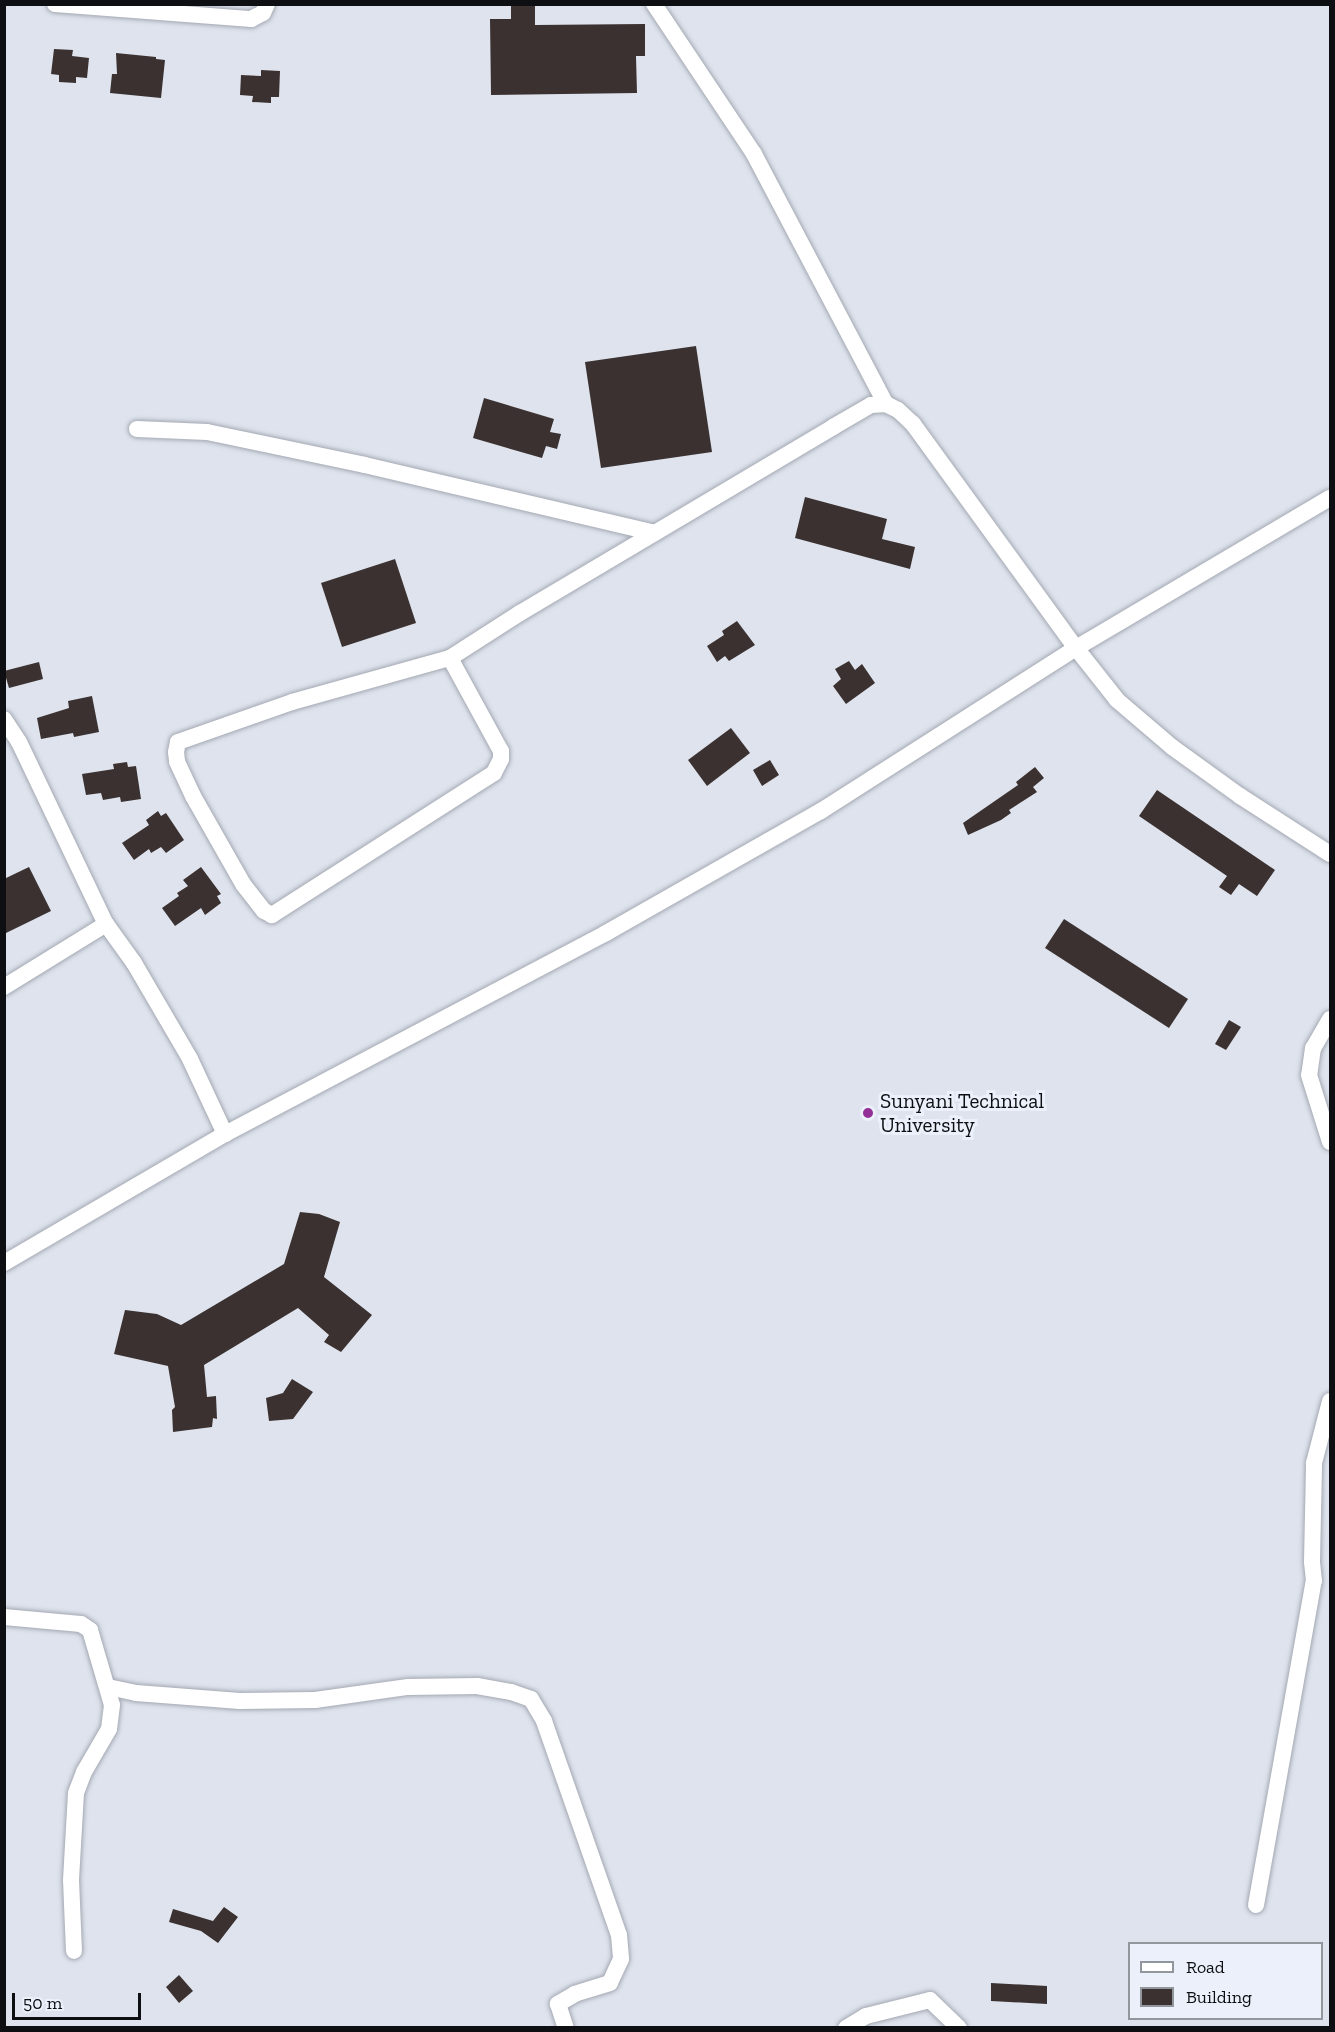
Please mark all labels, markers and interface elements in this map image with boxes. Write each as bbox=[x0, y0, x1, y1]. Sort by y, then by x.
place label: Sunyani Technical University bbox=[880, 1088, 1044, 1138]
marker: Sunyani Technical University bbox=[861, 1106, 875, 1120]
legend bbox=[1128, 1942, 1323, 2020]
text: Road bbox=[1186, 1956, 1225, 1978]
scale bar bbox=[15, 1981, 144, 2019]
text: Building bbox=[1186, 1986, 1252, 2008]
text: 50 m bbox=[23, 1992, 62, 2014]

